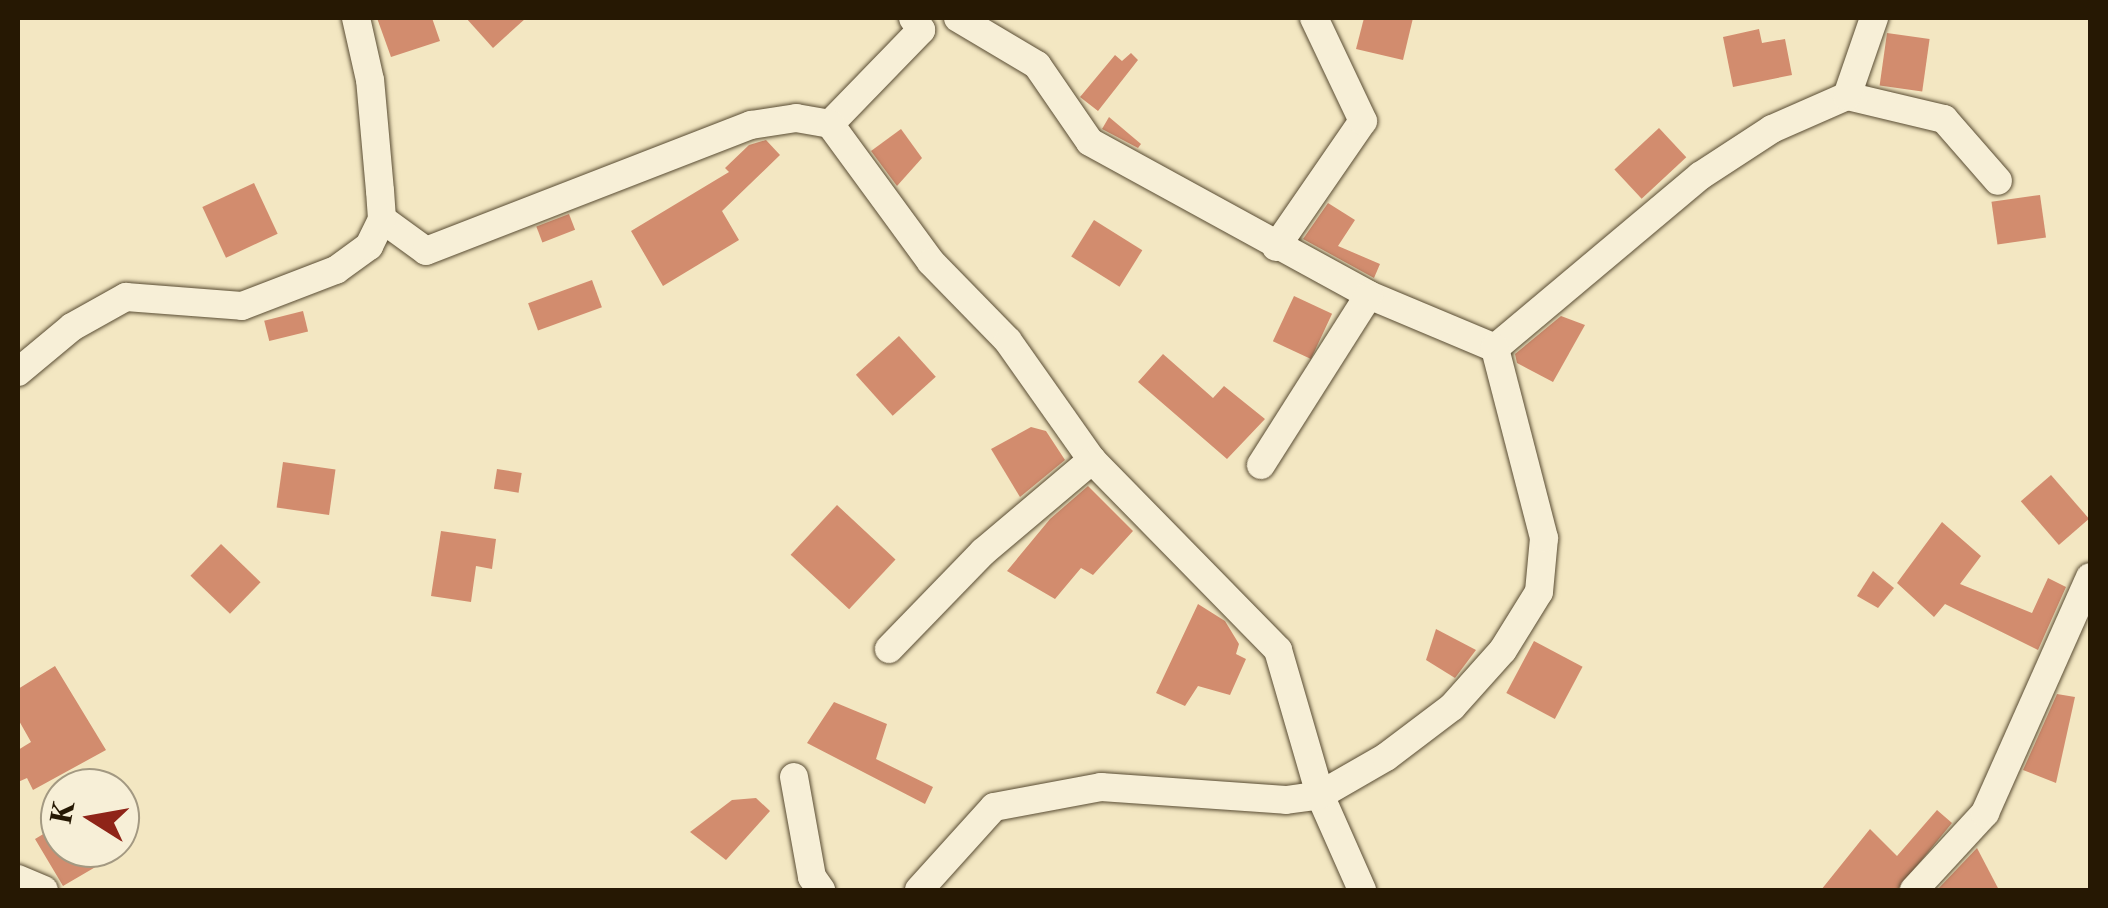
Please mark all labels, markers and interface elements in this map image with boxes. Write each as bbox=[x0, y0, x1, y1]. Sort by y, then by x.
north arrow bbox=[40, 768, 140, 868]
text: K bbox=[44, 798, 81, 827]

